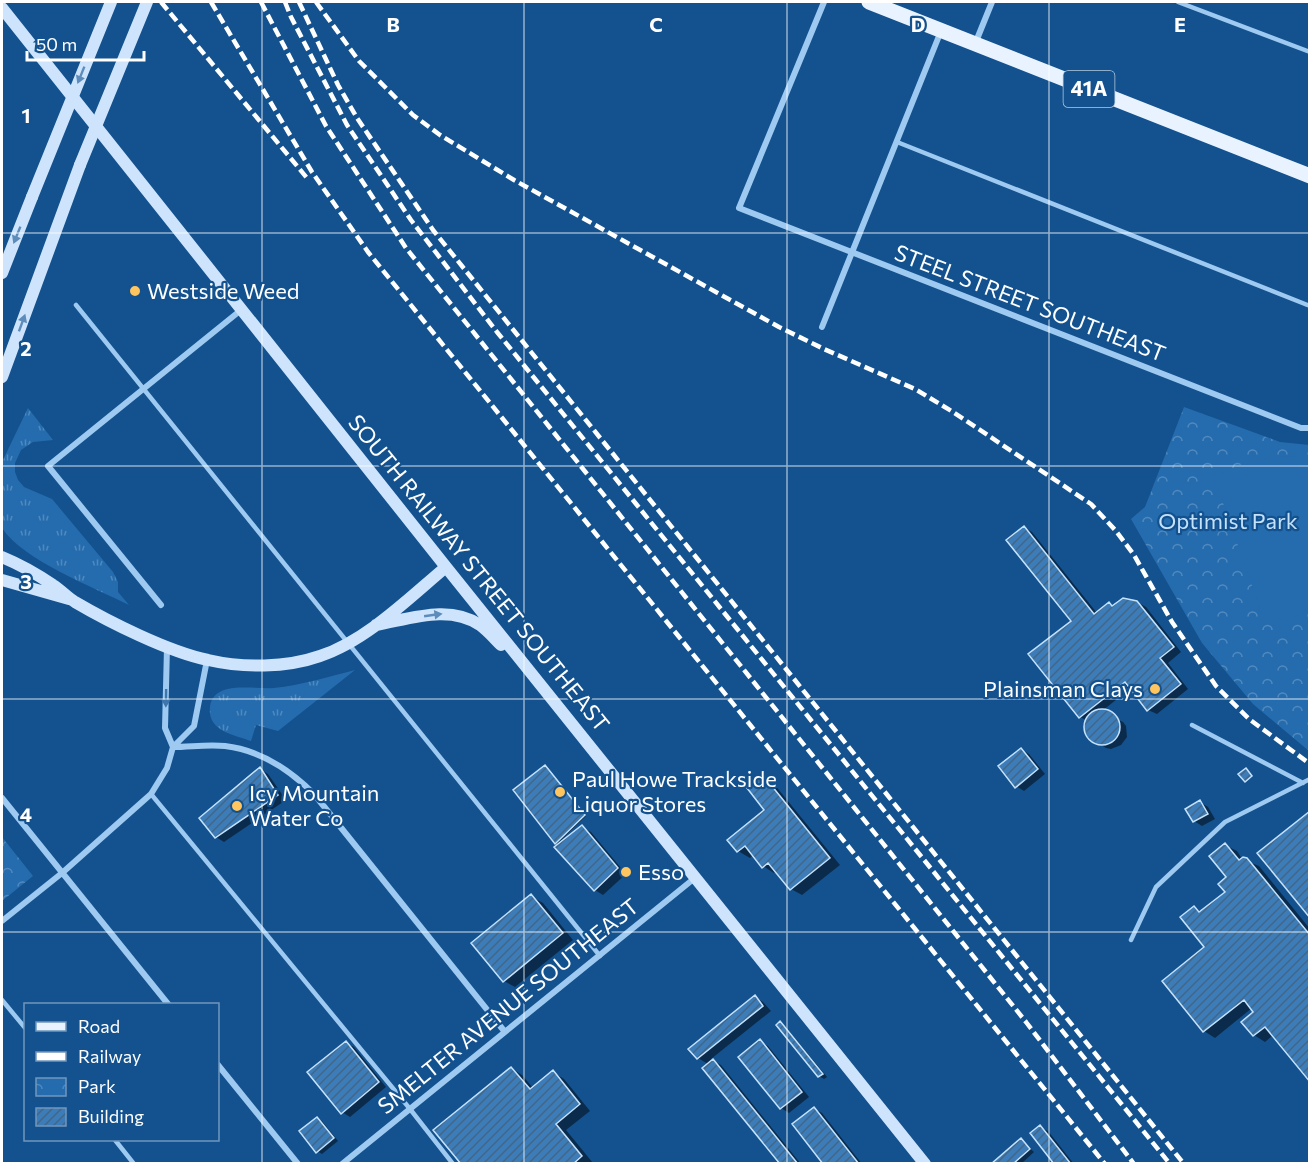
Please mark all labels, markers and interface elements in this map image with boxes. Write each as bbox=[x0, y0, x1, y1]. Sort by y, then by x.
text: B bbox=[386, 12, 400, 36]
text: C bbox=[649, 12, 663, 36]
text: D bbox=[911, 12, 925, 36]
text: E bbox=[1174, 12, 1186, 36]
scale bar bbox=[27, 24, 144, 62]
text: 50 m bbox=[36, 33, 77, 55]
one-way arrow bbox=[76, 66, 85, 84]
road number: 41A bbox=[1064, 71, 1114, 107]
text: 1 bbox=[21, 103, 31, 127]
one-way arrow bbox=[12, 226, 21, 244]
street label: STEEL STREET SOUTHEAST bbox=[891, 238, 1169, 367]
place label: Westside Weed bbox=[147, 277, 299, 304]
marker: Westside Weed bbox=[128, 284, 142, 298]
one-way arrow bbox=[17, 313, 27, 331]
text: 2 bbox=[20, 336, 32, 360]
street label: SOUTH RAILWAY STREET SOUTHEAST bbox=[343, 409, 616, 736]
park label: Optimist Park bbox=[1158, 507, 1298, 534]
text: 3 bbox=[20, 569, 32, 593]
one-way arrow bbox=[423, 610, 442, 620]
place label: Plainsman Clays bbox=[983, 675, 1143, 702]
marker: Plainsman Clays bbox=[1148, 682, 1162, 696]
one-way arrow bbox=[161, 688, 171, 707]
place label: Paul Howe Trackside Liquor Stores bbox=[572, 765, 777, 817]
place label: Icy Mountain Water Co bbox=[249, 779, 379, 831]
marker: Paul Howe Trackside Liquor Stores bbox=[553, 785, 567, 799]
marker: Icy Mountain Water Co bbox=[230, 799, 244, 813]
text: 4 bbox=[20, 802, 32, 826]
place label: Esso bbox=[638, 858, 684, 885]
marker: Esso bbox=[619, 865, 633, 879]
street label: SMELTER AVENUE SOUTHEAST bbox=[372, 892, 644, 1119]
legend bbox=[24, 1003, 219, 1141]
text: Road bbox=[78, 1015, 120, 1037]
text: Railway bbox=[78, 1045, 141, 1067]
text: Park bbox=[78, 1075, 116, 1097]
text: Building bbox=[78, 1105, 144, 1127]

